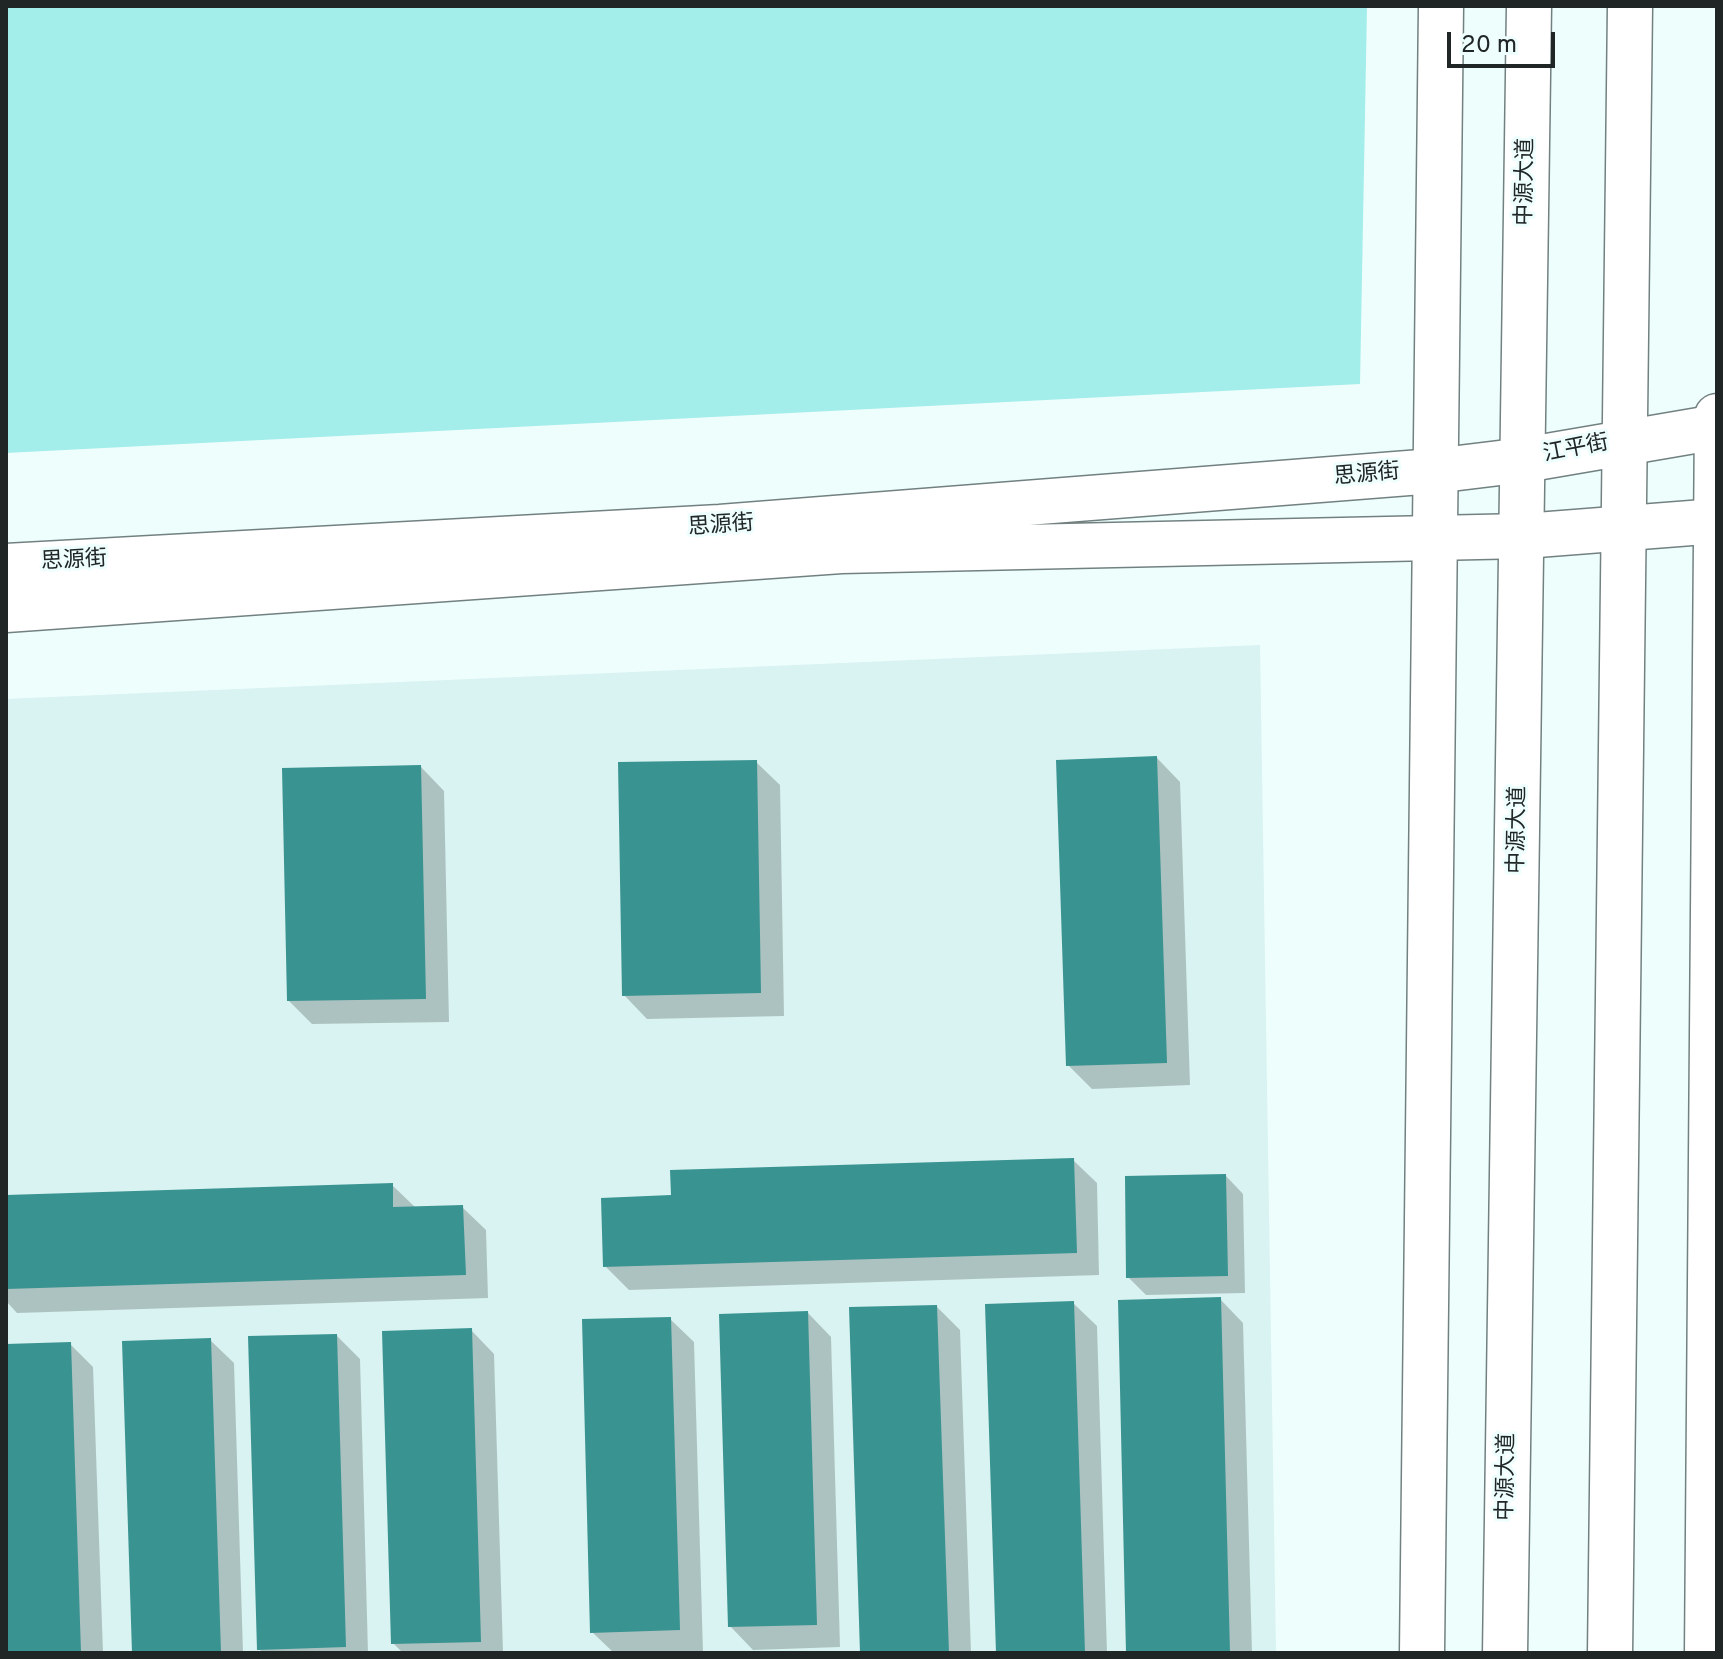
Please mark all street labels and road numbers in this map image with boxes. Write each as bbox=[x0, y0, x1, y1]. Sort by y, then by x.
street label: 中源大道 bbox=[1513, 138, 1541, 226]
street label: 江平街 bbox=[1541, 431, 1611, 469]
street label: 思源街 bbox=[1333, 460, 1401, 492]
street label: 思源街 bbox=[687, 512, 755, 542]
street label: 思源街 bbox=[40, 547, 108, 577]
street label: 中源大道 bbox=[1505, 786, 1533, 874]
street label: 中源大道 bbox=[1494, 1433, 1522, 1521]

